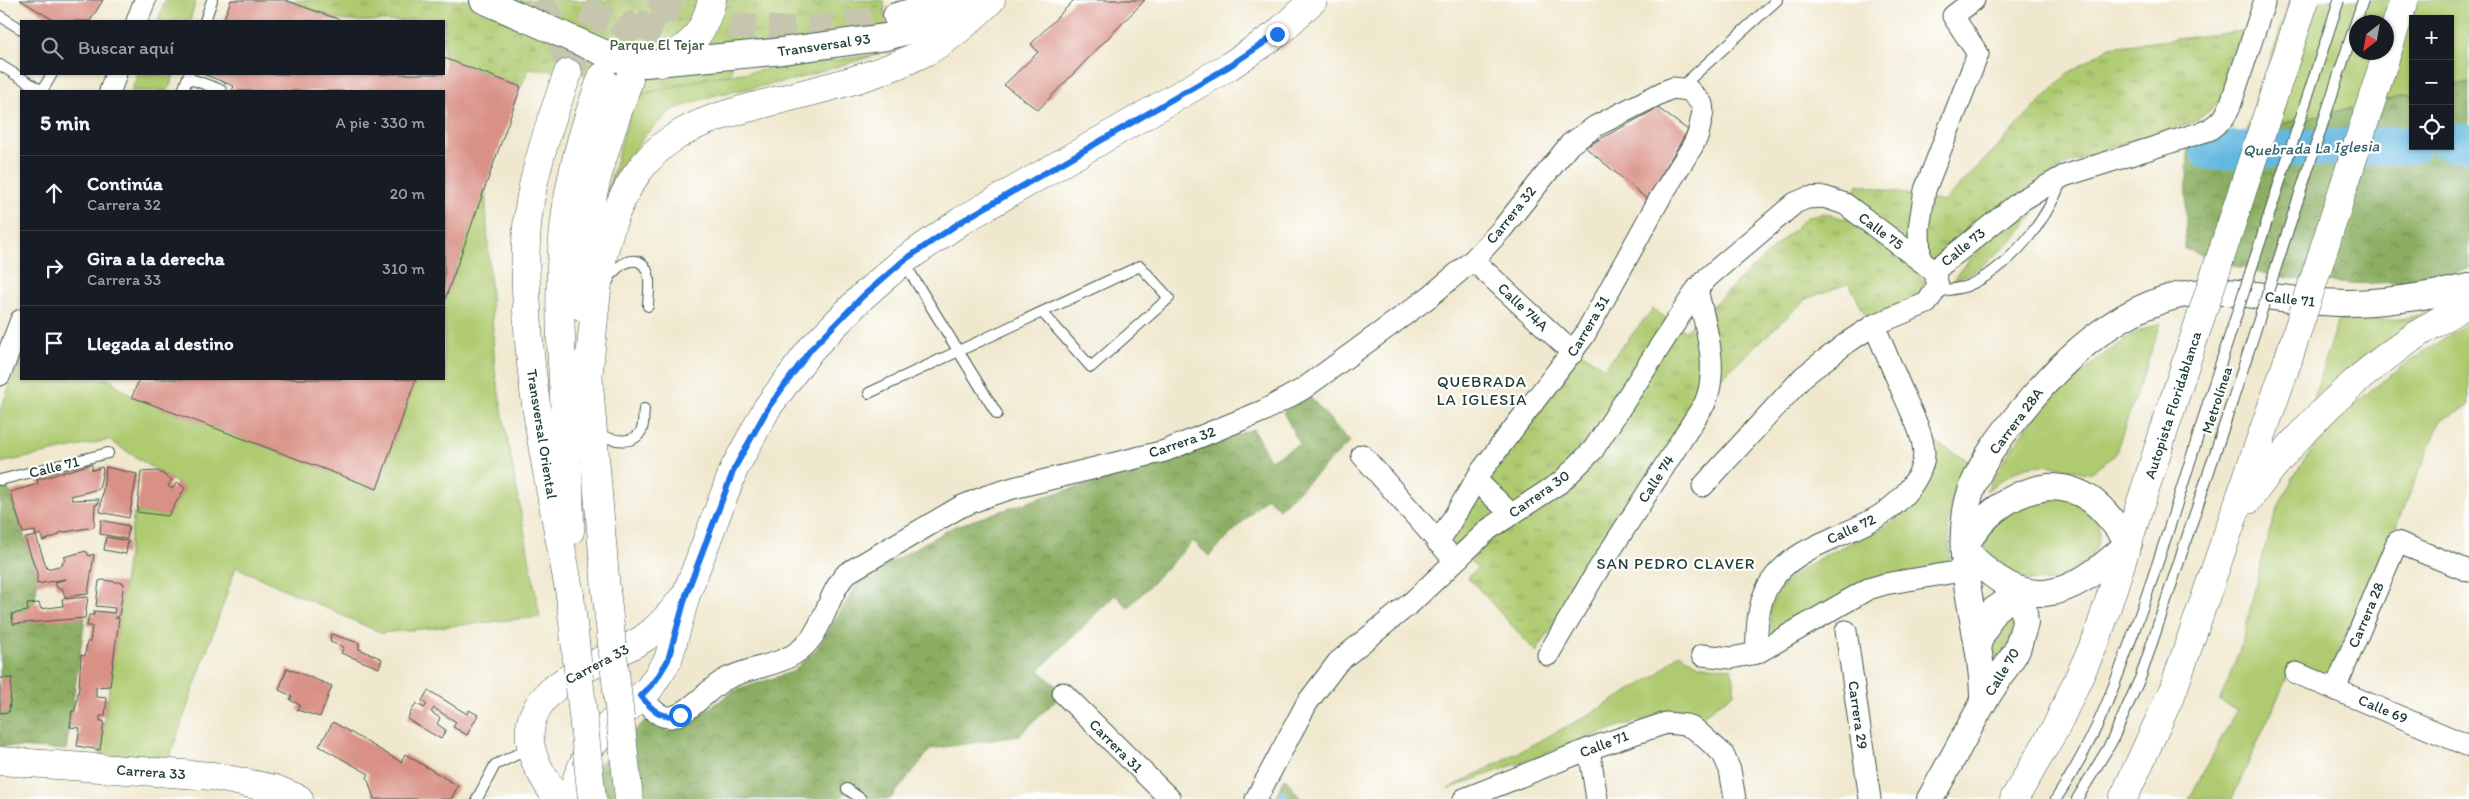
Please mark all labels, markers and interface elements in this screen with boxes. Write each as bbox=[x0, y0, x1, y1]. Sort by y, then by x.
north arrow bbox=[2349, 15, 2394, 60]
map controls bbox=[2409, 15, 2454, 150]
button: + bbox=[2409, 15, 2454, 60]
search box bbox=[20, 20, 445, 75]
route end bbox=[1266, 23, 1289, 46]
street label: Transversal 93 bbox=[776, 30, 872, 60]
icon: search bbox=[38, 34, 66, 62]
text: Buscar aquí bbox=[78, 36, 174, 59]
park label: Parque El Tejar bbox=[609, 36, 705, 54]
button: − bbox=[2409, 60, 2454, 105]
button: locate bbox=[2409, 105, 2454, 150]
text: 5 min bbox=[40, 110, 90, 135]
text: A pie · 330 m bbox=[336, 113, 425, 132]
water label: Quebrada La Iglesia bbox=[2242, 136, 2381, 160]
text: Continúa bbox=[87, 172, 163, 195]
icon: ahead bbox=[40, 179, 68, 207]
street label: Carrera 32 bbox=[1482, 182, 1540, 248]
text: 20 m bbox=[390, 184, 425, 203]
text: Carrera 32 bbox=[87, 195, 161, 214]
street label: Calle 75 bbox=[1855, 208, 1907, 254]
street label: Calle 73 bbox=[1937, 224, 1989, 270]
text: Gira a la derecha bbox=[87, 247, 225, 270]
icon: right bbox=[40, 254, 68, 282]
text: 310 m bbox=[382, 259, 425, 278]
text: Carrera 33 bbox=[87, 270, 161, 289]
street label: Calle 74A bbox=[1494, 279, 1552, 335]
street label: Calle 71 bbox=[2264, 287, 2316, 311]
street label: Carrera 31 bbox=[1563, 292, 1613, 360]
icon: arrive bbox=[40, 329, 68, 357]
street label: Autopista Floridablanca bbox=[2141, 329, 2205, 481]
text: Llegada al destino bbox=[87, 332, 234, 355]
street label: Metrolínea bbox=[2198, 364, 2236, 436]
street label: Transversal Oriental bbox=[523, 368, 561, 501]
district label: QUEBRADA LA IGLESIA bbox=[1436, 372, 1528, 409]
street label: Carrera 28A bbox=[1985, 384, 2047, 458]
street label: Carrera 32 bbox=[1146, 422, 1218, 462]
street label: Calle 71 bbox=[27, 452, 81, 482]
street label: Calle 74 bbox=[1634, 452, 1678, 506]
street label: Carrera 30 bbox=[1505, 466, 1573, 522]
street label: Calle 72 bbox=[1824, 510, 1878, 548]
district label: SAN PEDRO CLAVER bbox=[1596, 554, 1756, 573]
street label: Carrera 28 bbox=[2344, 580, 2388, 650]
street label: Carrera 33 bbox=[562, 640, 632, 688]
street label: Calle 70 bbox=[1981, 645, 2023, 699]
street label: Carrera 29 bbox=[1844, 680, 1872, 751]
street label: Calle 69 bbox=[2355, 691, 2411, 728]
route start bbox=[669, 704, 692, 727]
street label: Carrera 31 bbox=[1085, 715, 1147, 777]
street label: Calle 71 bbox=[1577, 726, 1631, 762]
street label: Carrera 33 bbox=[116, 761, 186, 783]

